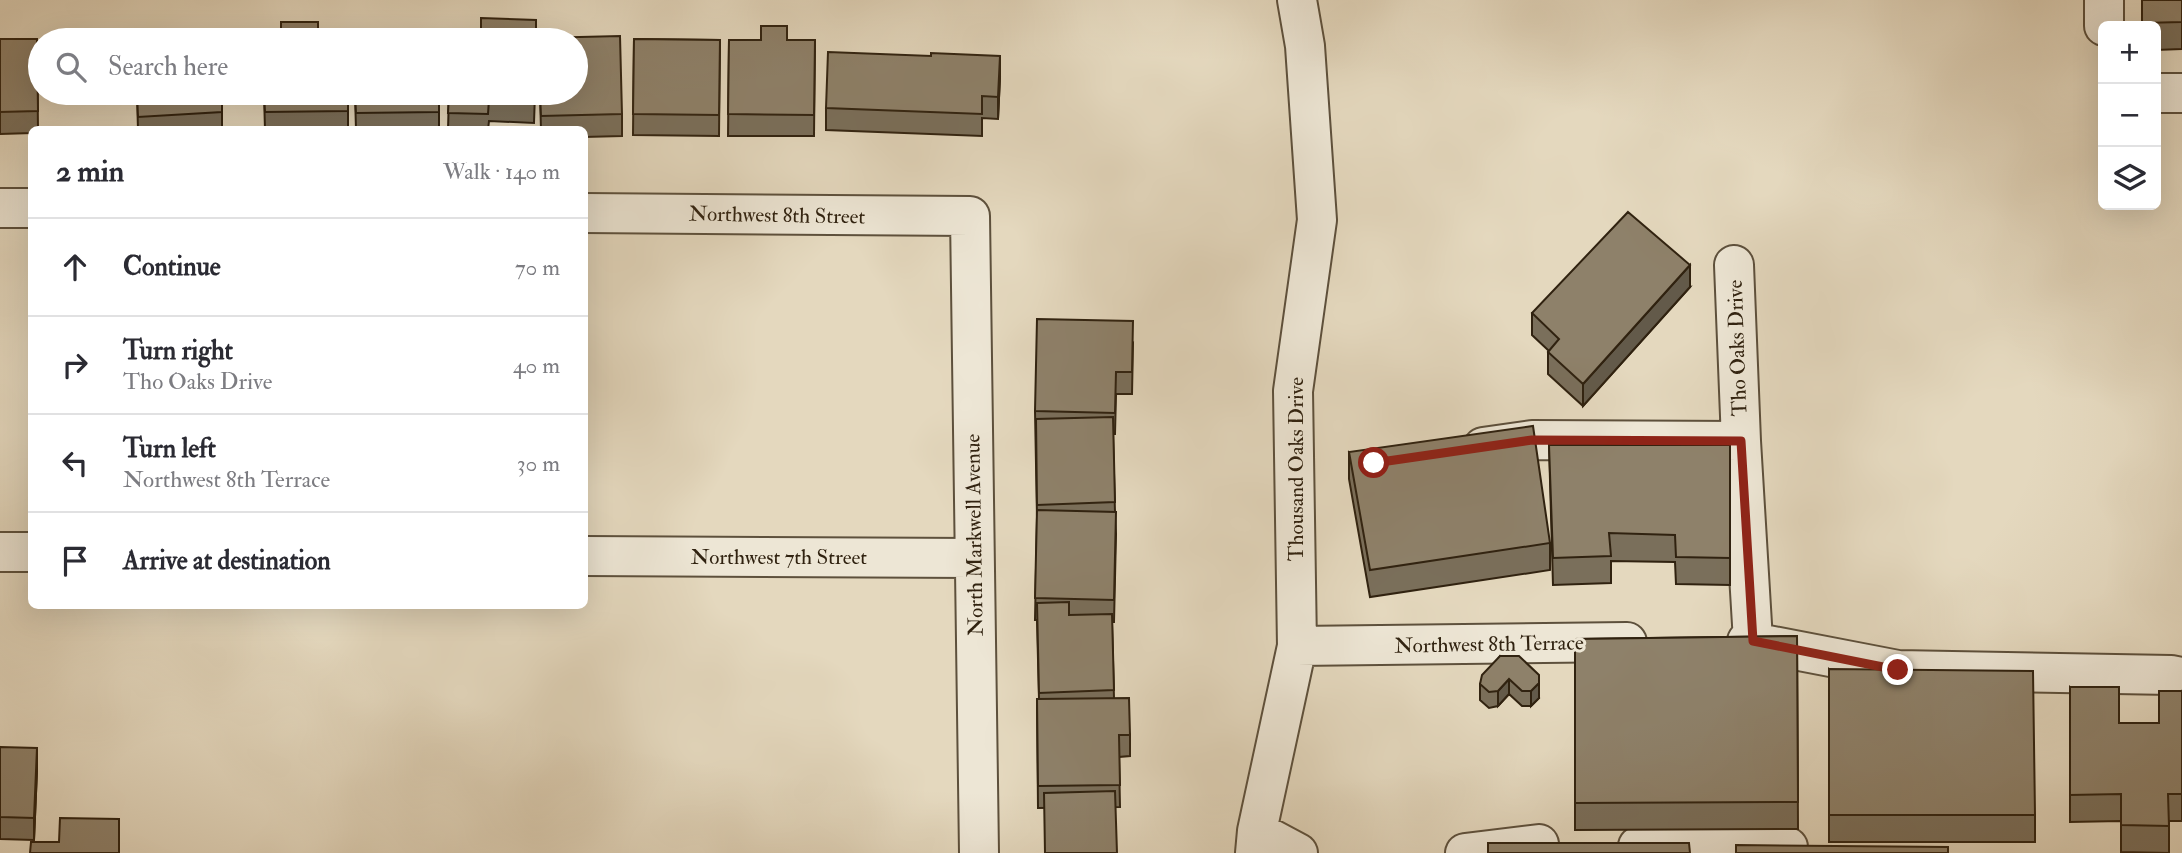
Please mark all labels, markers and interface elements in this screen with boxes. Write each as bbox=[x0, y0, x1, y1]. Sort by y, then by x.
map controls bbox=[2098, 21, 2161, 210]
button: + bbox=[2098, 21, 2161, 84]
search box bbox=[28, 28, 588, 105]
icon: search bbox=[52, 48, 90, 86]
text: Search here bbox=[108, 51, 228, 83]
button: − bbox=[2098, 84, 2161, 147]
button: layers bbox=[2098, 147, 2161, 210]
text: 2 min bbox=[56, 153, 124, 190]
text: Walk · 140 m bbox=[443, 157, 560, 186]
street label: Northwest 8th Street bbox=[689, 200, 866, 231]
icon: ahead bbox=[56, 248, 94, 286]
text: Continue bbox=[123, 251, 221, 283]
text: 70 m bbox=[515, 253, 560, 282]
street label: Tho Oaks Drive bbox=[1722, 279, 1753, 417]
text: Turn right bbox=[123, 335, 233, 367]
icon: right bbox=[56, 346, 94, 384]
text: 40 m bbox=[513, 351, 560, 380]
text: Tho Oaks Drive bbox=[123, 367, 272, 396]
street label: Thousand Oaks Drive bbox=[1283, 377, 1310, 561]
text: Turn left bbox=[123, 433, 216, 465]
street label: North Markwell Avenue bbox=[959, 433, 990, 636]
icon: left bbox=[56, 444, 94, 482]
route start bbox=[1358, 447, 1389, 478]
text: 30 m bbox=[517, 449, 560, 478]
text: Northwest 8th Terrace bbox=[123, 465, 330, 494]
icon: arrive bbox=[56, 542, 94, 580]
street label: Northwest 7th Street bbox=[691, 544, 867, 571]
text: Arrive at destination bbox=[123, 545, 331, 577]
street label: Northwest 8th Terrace bbox=[1394, 629, 1584, 660]
route end bbox=[1882, 654, 1913, 685]

